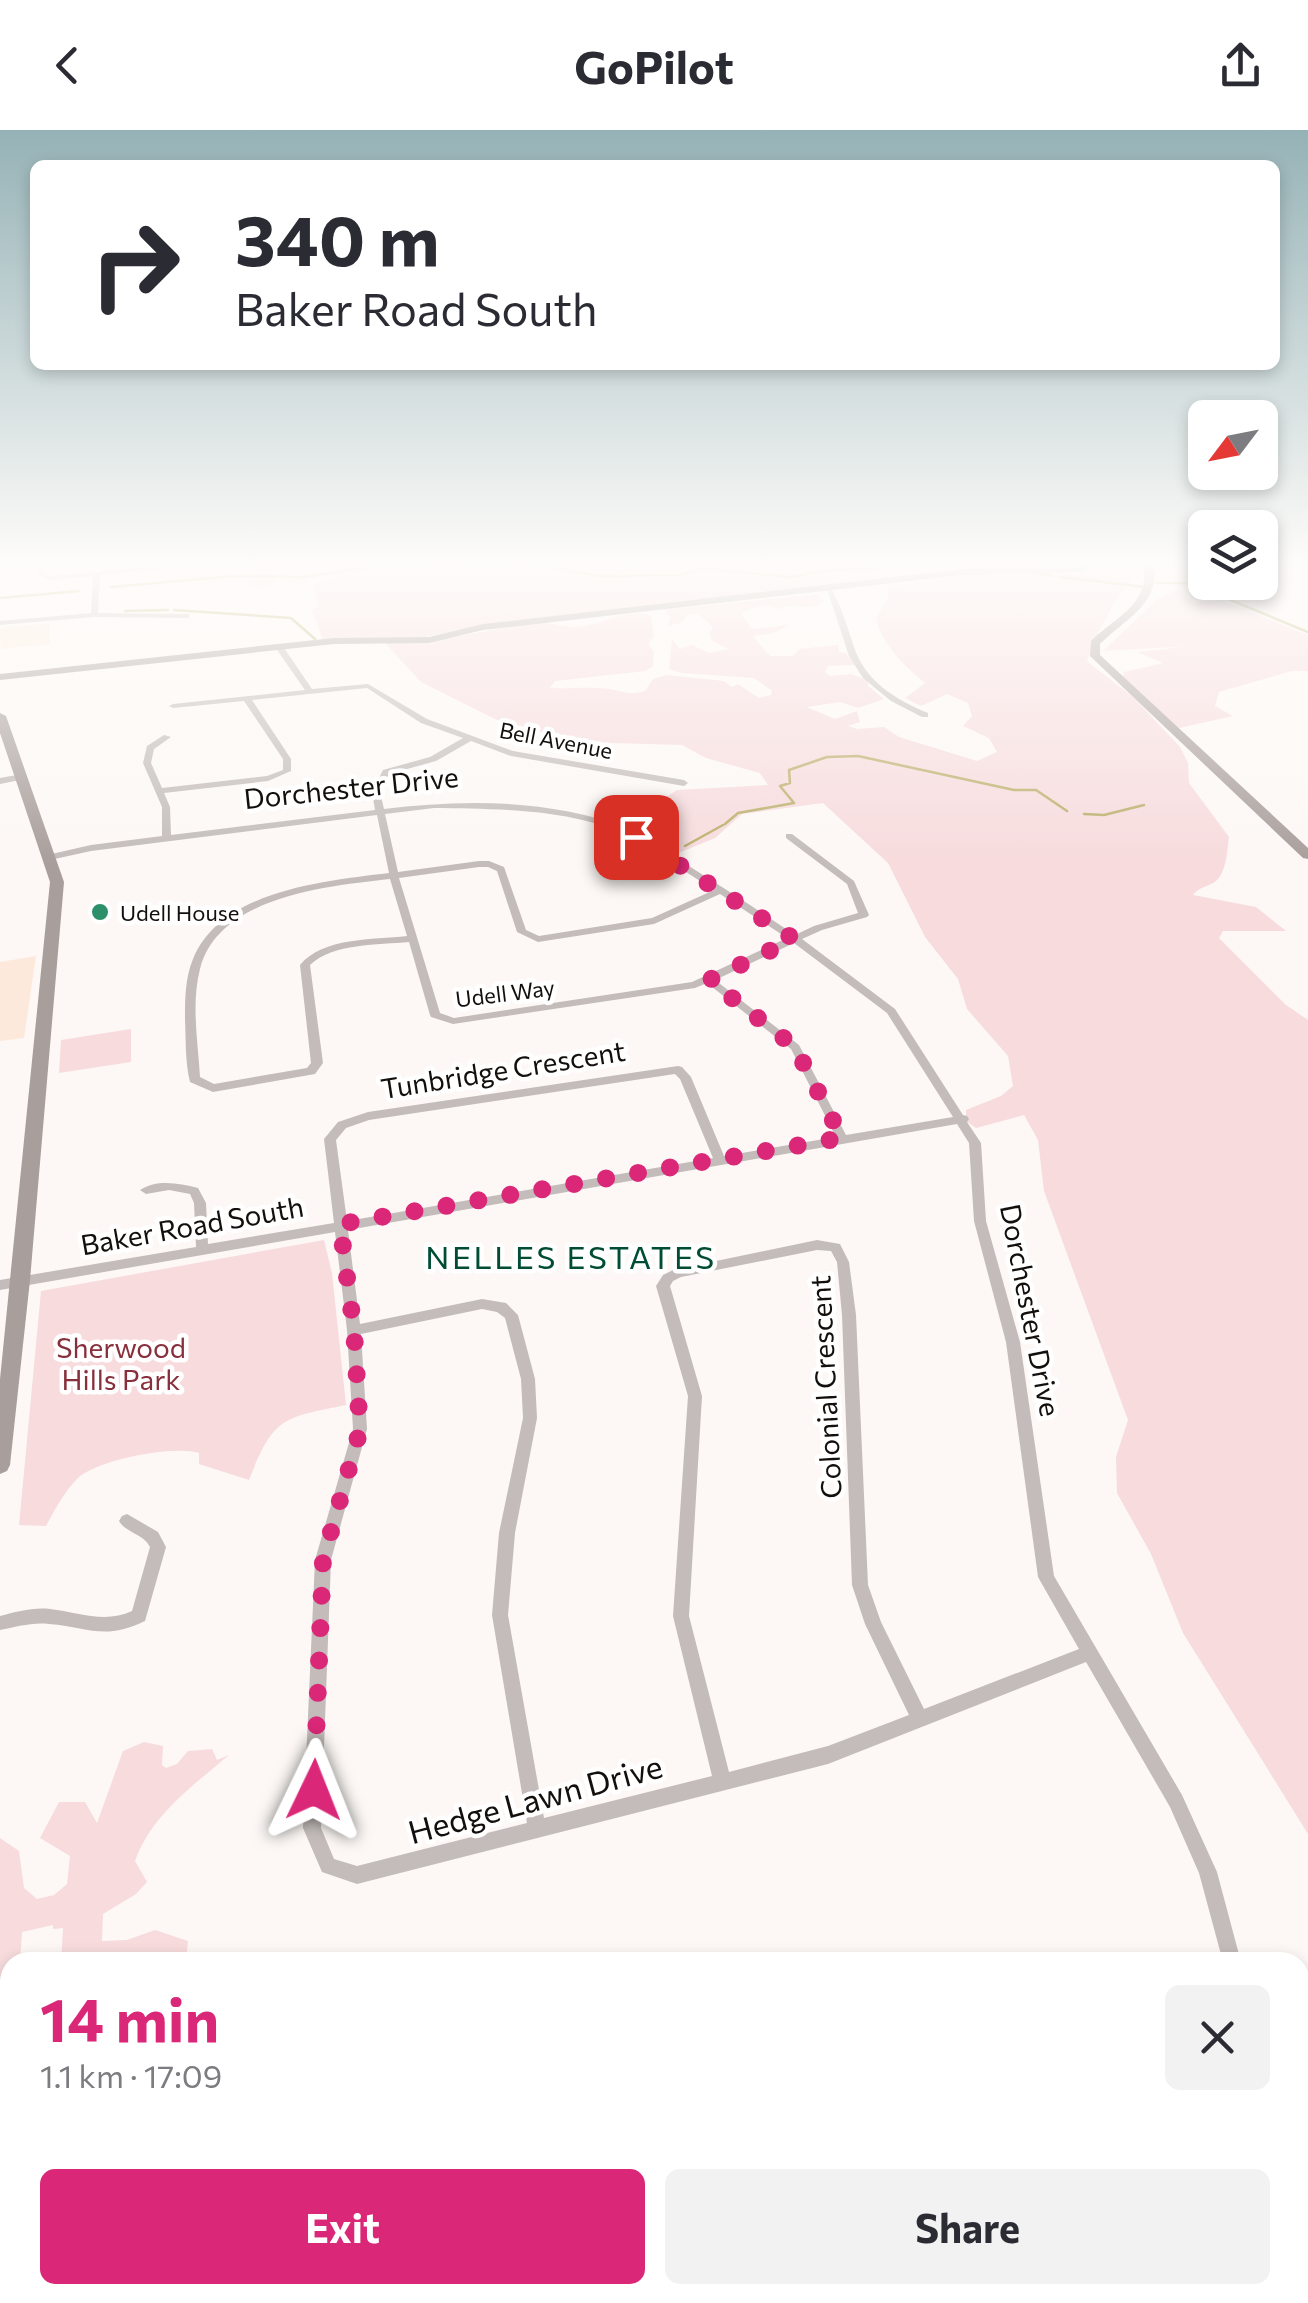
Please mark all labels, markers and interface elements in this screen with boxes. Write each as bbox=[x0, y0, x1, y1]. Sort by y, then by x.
icon: back bbox=[40, 38, 95, 93]
text: GoPilot bbox=[574, 38, 734, 93]
icon: share bbox=[1213, 38, 1268, 93]
text: 340 m bbox=[235, 195, 440, 280]
icon: right bbox=[70, 200, 200, 330]
text: Baker Road South bbox=[235, 280, 598, 335]
north arrow bbox=[1188, 400, 1278, 490]
map controls bbox=[1188, 400, 1278, 600]
button: layers bbox=[1188, 510, 1278, 600]
street label: Bell Avenue bbox=[497, 716, 615, 764]
street label: Dorchester Drive bbox=[242, 759, 460, 815]
pin bbox=[594, 795, 679, 880]
icon: arrive bbox=[609, 810, 664, 865]
place label: Udell House bbox=[120, 899, 239, 926]
marker: Udell House bbox=[89, 901, 111, 923]
street label: Udell Way bbox=[454, 974, 556, 1012]
street label: Tunbridge Crescent bbox=[378, 1033, 628, 1105]
street label: Baker Road South bbox=[78, 1189, 306, 1261]
street label: Dorchester Drive bbox=[994, 1201, 1068, 1419]
district label: NELLES ESTATES bbox=[425, 1236, 717, 1276]
street label: Colonial Crescent bbox=[802, 1274, 848, 1500]
park label: Sherwood Hills Park bbox=[56, 1330, 186, 1396]
position arrow bbox=[262, 1738, 366, 1842]
street label: Hedge Lawn Drive bbox=[404, 1745, 666, 1851]
text: 14 min bbox=[40, 1981, 219, 2054]
button: close bbox=[1165, 1985, 1270, 2090]
text: 1.1 km · 17:09 bbox=[40, 2055, 222, 2095]
button: Exit bbox=[40, 2169, 645, 2284]
button: Share bbox=[665, 2169, 1270, 2284]

